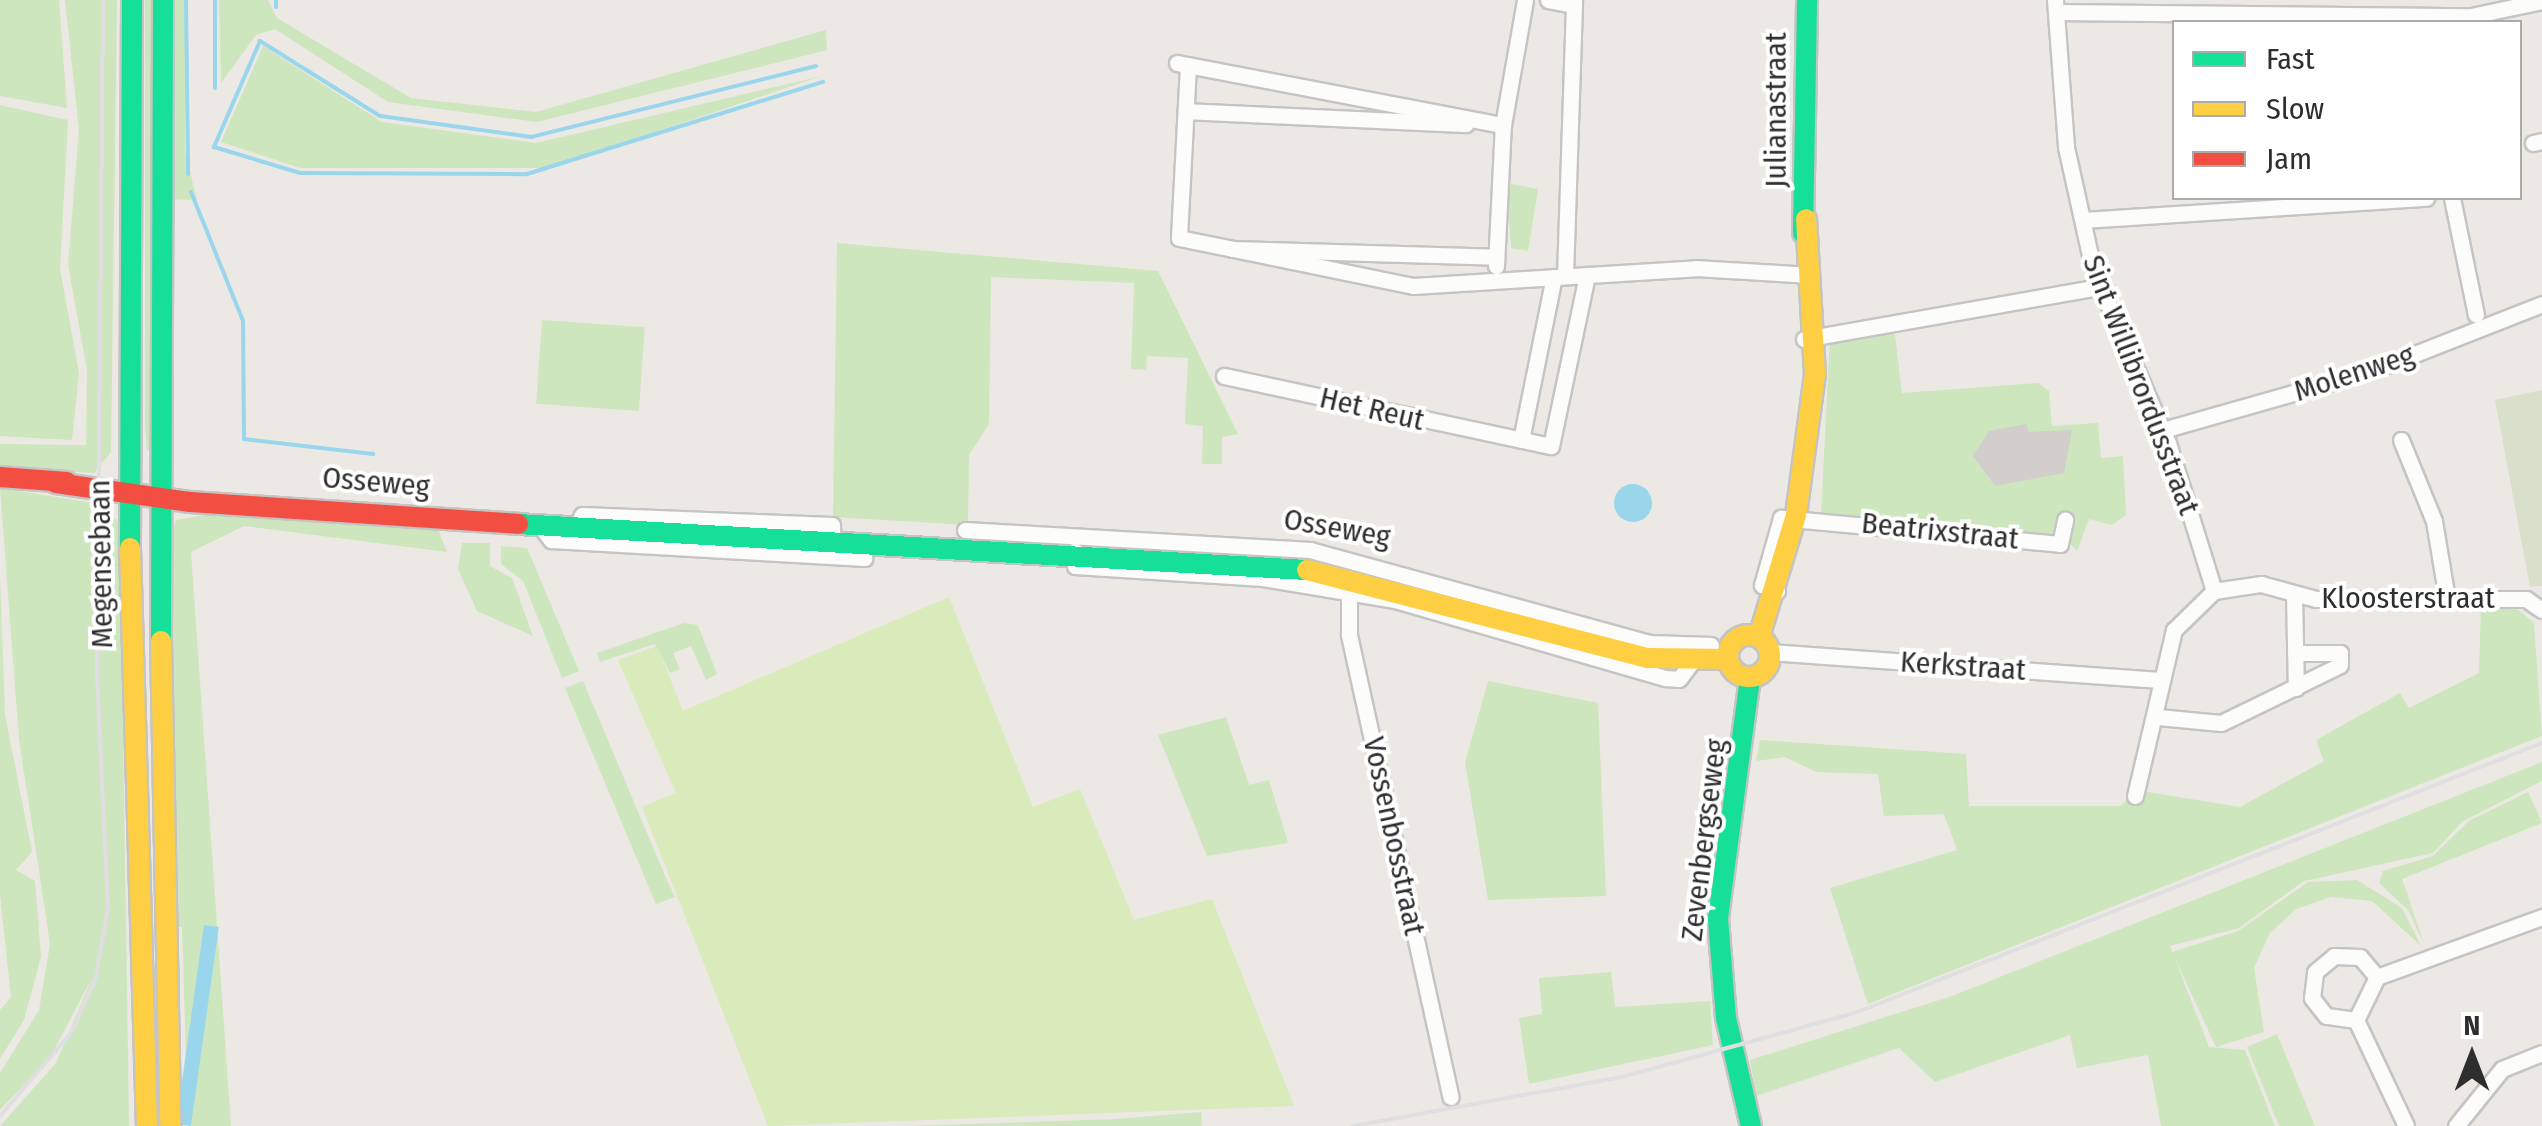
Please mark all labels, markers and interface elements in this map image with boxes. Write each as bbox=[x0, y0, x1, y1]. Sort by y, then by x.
legend bbox=[2172, 20, 2522, 200]
street label: Julianastraat bbox=[1758, 32, 1794, 188]
text: Fast bbox=[2266, 41, 2314, 77]
text: Slow bbox=[2266, 91, 2324, 127]
text: Jam bbox=[2266, 141, 2312, 177]
street label: Sint Willibrordusstraat bbox=[2075, 250, 2207, 520]
street label: Molenweg bbox=[2289, 337, 2419, 409]
street label: Het Reut bbox=[1316, 380, 1428, 438]
street label: Osseweg bbox=[321, 459, 431, 505]
street label: Megensebaan bbox=[82, 479, 120, 649]
street label: Osseweg bbox=[1281, 501, 1393, 555]
street label: Beatrixstraat bbox=[1860, 505, 2020, 557]
street label: Kloosterstraat bbox=[2321, 580, 2495, 616]
street label: Kerkstraat bbox=[1899, 644, 2027, 688]
street label: Vossenbosstraat bbox=[1355, 734, 1433, 938]
street label: Zevenbergseweg bbox=[1674, 737, 1734, 943]
north arrow bbox=[2422, 1006, 2522, 1106]
text: N bbox=[2464, 1009, 2480, 1042]

